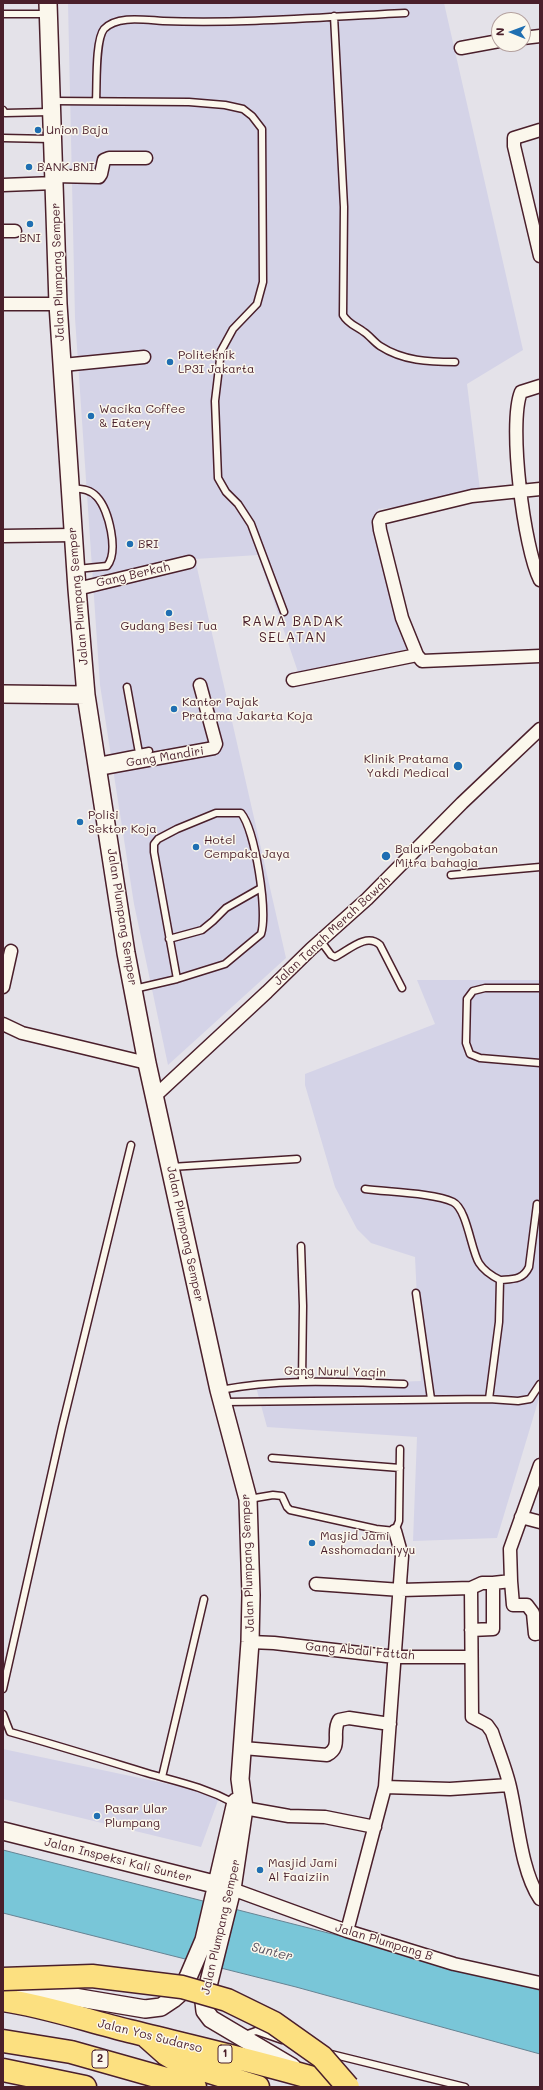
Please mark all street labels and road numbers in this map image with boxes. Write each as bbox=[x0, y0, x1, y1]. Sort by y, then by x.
street label: Jalan Plumpang Semper bbox=[48, 203, 68, 341]
street label: Jalan Plumpang Semper bbox=[65, 526, 91, 666]
street label: Gang Berkah bbox=[95, 560, 171, 590]
street label: Gang Mandiri bbox=[125, 744, 205, 770]
street label: Jalan Plumpang Semper bbox=[104, 848, 140, 986]
street label: Jalan Tanah Merah Bawah bbox=[271, 873, 393, 989]
street label: Jalan Plumpang Semper bbox=[164, 1165, 206, 1303]
street label: Gang Nurul Yaqin bbox=[284, 1364, 386, 1380]
street label: Jalan Plumpang Semper bbox=[238, 1494, 258, 1632]
street label: Gang Abdul Fattah bbox=[305, 1639, 415, 1663]
street label: Jalan Inspeksi Kali Sunter bbox=[43, 1835, 193, 1885]
street label: Jalan Plumpang Semper bbox=[198, 1858, 244, 1996]
street label: Jalan Plumpang B bbox=[333, 1920, 435, 1964]
street label: Jalan Yos Sudarso bbox=[96, 2016, 204, 2056]
road number: 1 bbox=[218, 2045, 232, 2063]
road number: 2 bbox=[92, 2050, 108, 2068]

